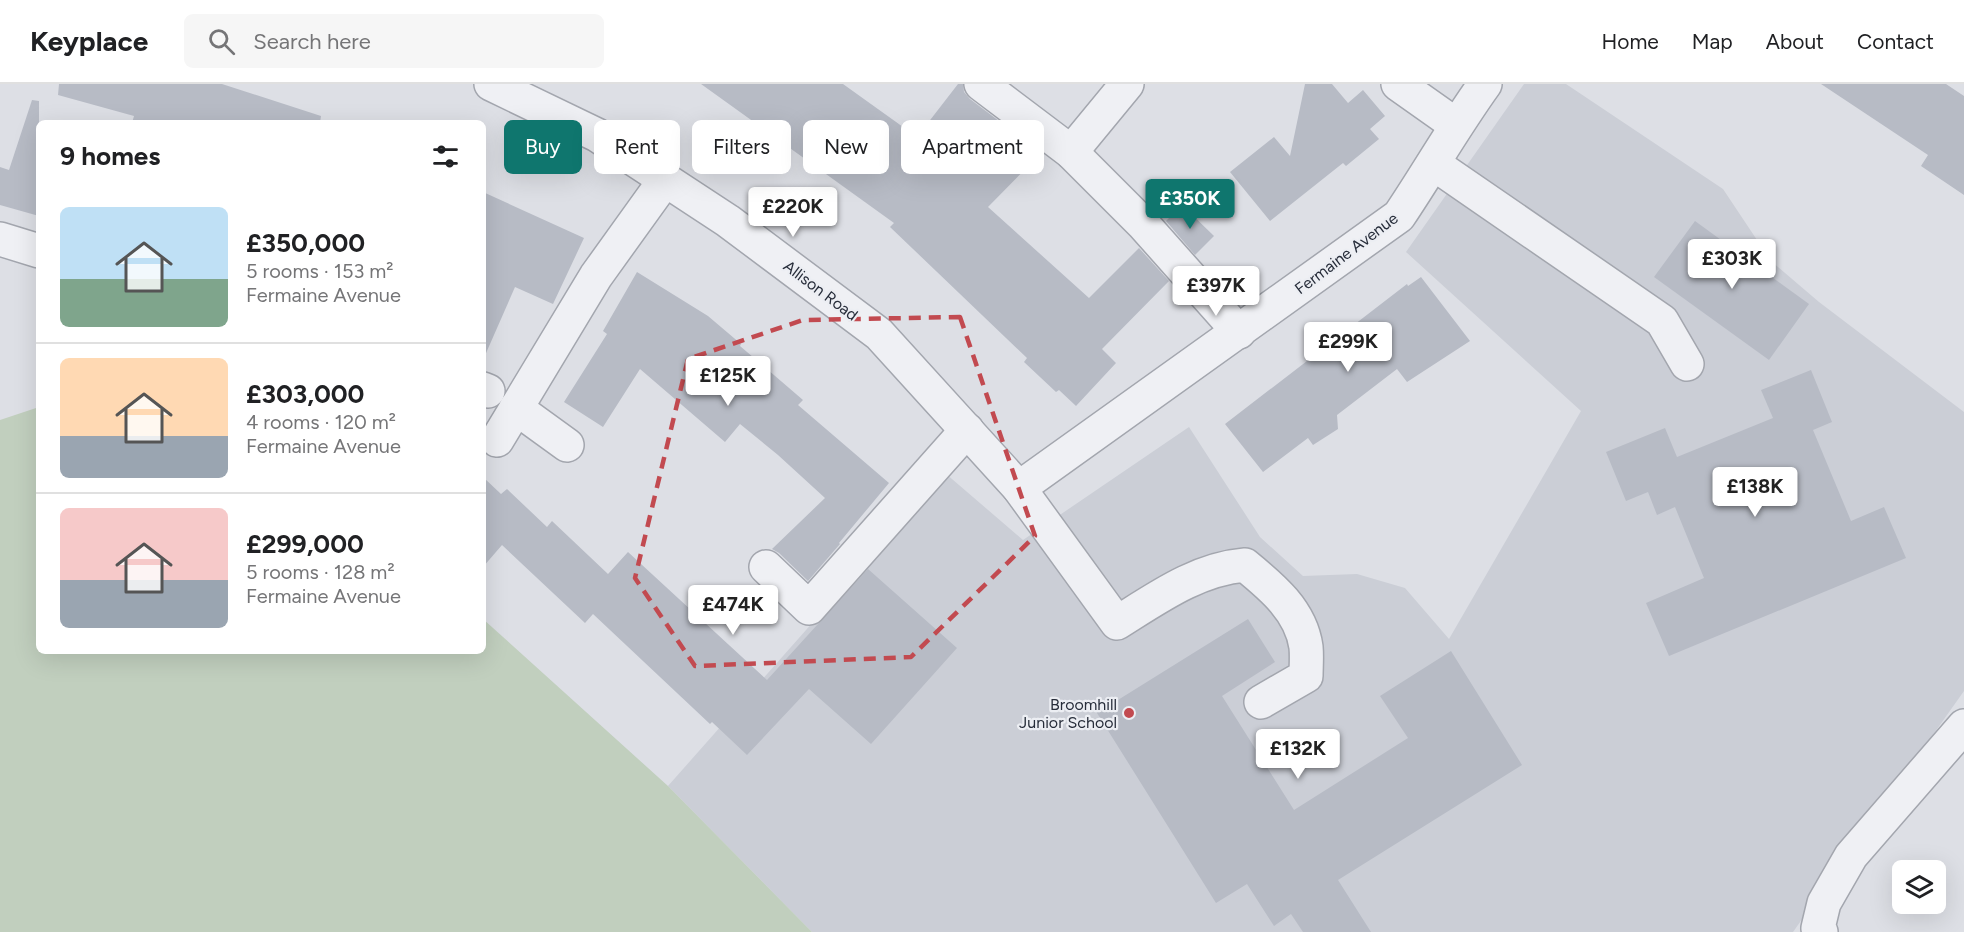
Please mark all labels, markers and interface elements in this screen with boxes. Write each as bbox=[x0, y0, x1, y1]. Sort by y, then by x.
search box bbox=[184, 14, 604, 68]
text: Keyplace bbox=[30, 24, 148, 58]
icon: search bbox=[205, 25, 238, 58]
text: Search here bbox=[253, 28, 371, 55]
text: Home bbox=[1602, 29, 1659, 54]
text: Map bbox=[1692, 29, 1733, 54]
text: About bbox=[1766, 29, 1824, 54]
text: Contact bbox=[1857, 29, 1934, 54]
chip: Buy bbox=[504, 120, 582, 174]
chip: Rent bbox=[594, 120, 680, 174]
chip: Filters bbox=[692, 120, 791, 174]
chip: New bbox=[803, 120, 889, 174]
chip: Apartment bbox=[901, 120, 1044, 174]
text: 9 homes bbox=[60, 140, 160, 172]
icon: filters bbox=[429, 140, 462, 173]
pin: £350K bbox=[1148, 179, 1232, 230]
text: £350K bbox=[1160, 186, 1220, 210]
pin: £220K bbox=[751, 187, 835, 238]
text: £220K bbox=[762, 194, 824, 218]
street label: Fermaine Avenue bbox=[1291, 208, 1402, 298]
text: £350,000 bbox=[246, 227, 365, 259]
icon: home bbox=[108, 231, 180, 303]
pin: £303K bbox=[1690, 239, 1774, 290]
text: £303K bbox=[1702, 246, 1762, 270]
street label: Allison Road bbox=[780, 256, 862, 324]
text: 5 rooms · 153 m² bbox=[246, 259, 394, 283]
pin: £397K bbox=[1174, 266, 1258, 317]
text: £397K bbox=[1186, 273, 1246, 297]
text: Fermaine Avenue bbox=[246, 283, 401, 307]
pin: £299K bbox=[1306, 322, 1390, 373]
text: £299K bbox=[1318, 329, 1378, 353]
pin: £125K bbox=[686, 356, 770, 407]
text: £125K bbox=[700, 363, 756, 387]
text: £303,000 bbox=[246, 378, 364, 410]
icon: home bbox=[108, 382, 180, 454]
text: 4 rooms · 120 m² bbox=[246, 410, 396, 434]
text: Fermaine Avenue bbox=[246, 434, 401, 458]
pin: £138K bbox=[1713, 467, 1797, 518]
text: £138K bbox=[1726, 474, 1784, 498]
text: £299,000 bbox=[246, 528, 364, 560]
icon: home bbox=[108, 532, 180, 604]
text: 5 rooms · 128 m² bbox=[246, 560, 395, 584]
text: Fermaine Avenue bbox=[246, 584, 401, 608]
pin: £474K bbox=[691, 585, 775, 636]
text: £474K bbox=[702, 592, 764, 616]
place label: Broomhill Junior School bbox=[1019, 695, 1117, 732]
marker: Broomhill Junior School bbox=[1122, 706, 1136, 720]
pin: £132K bbox=[1256, 729, 1340, 780]
text: £132K bbox=[1270, 736, 1326, 760]
map controls bbox=[1892, 860, 1946, 914]
button: layers bbox=[1892, 860, 1946, 914]

